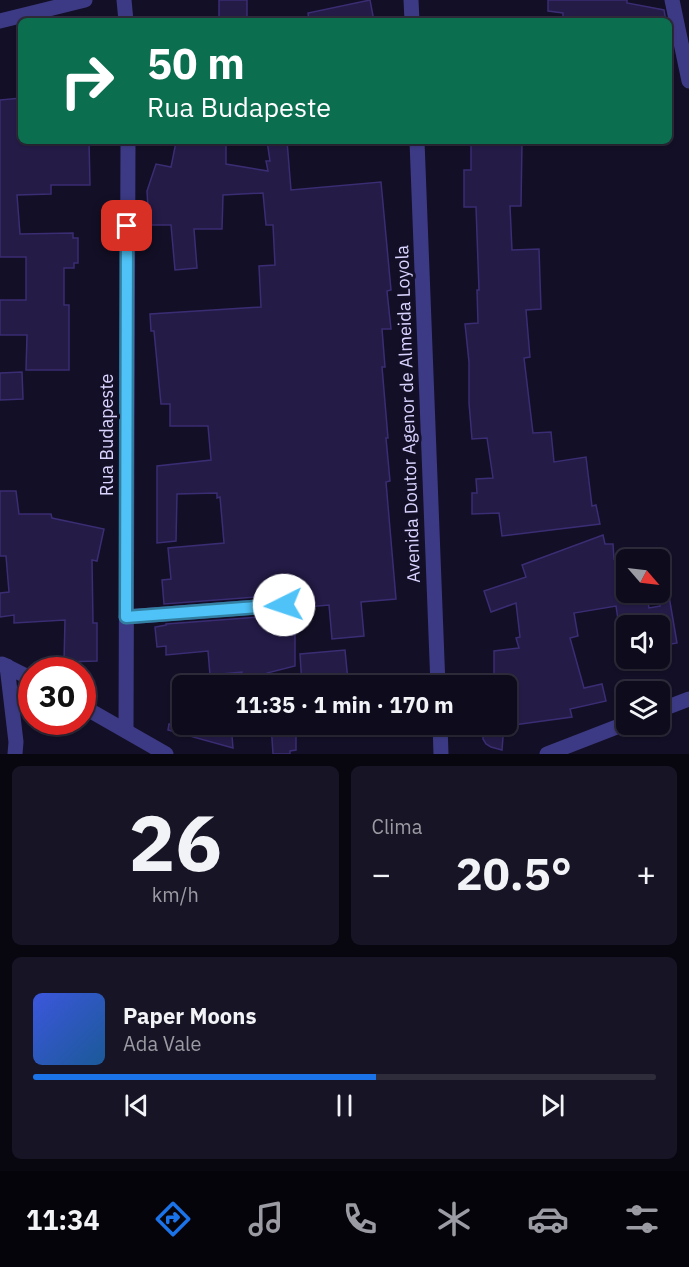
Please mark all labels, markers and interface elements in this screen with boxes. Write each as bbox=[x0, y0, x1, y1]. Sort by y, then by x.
text: 50 m bbox=[147, 36, 245, 91]
icon: right bbox=[48, 42, 126, 120]
text: Rua Budapeste bbox=[147, 89, 331, 124]
pin bbox=[101, 200, 152, 251]
icon: arrive bbox=[110, 209, 143, 242]
street label: Avenida Doutor Agenor de Almeida Loyola bbox=[390, 244, 425, 583]
street label: Rua Budapeste bbox=[95, 374, 118, 496]
north arrow bbox=[616, 549, 670, 603]
map controls bbox=[616, 549, 670, 735]
position arrow bbox=[252, 573, 316, 637]
button: sound bbox=[616, 615, 670, 669]
speed limit sign: 30 bbox=[18, 657, 96, 735]
button: layers bbox=[616, 681, 670, 735]
text: 11:35 · 1 min · 170 m bbox=[235, 690, 454, 719]
text: 26 bbox=[128, 791, 222, 892]
text: Clima bbox=[372, 813, 423, 840]
text: 20.5° bbox=[456, 844, 572, 902]
text: − bbox=[372, 852, 391, 895]
text: + bbox=[636, 852, 656, 895]
text: km/h bbox=[152, 881, 199, 908]
text: Paper Moons bbox=[123, 1001, 256, 1030]
text: Ada Vale bbox=[123, 1030, 202, 1057]
icon: previous bbox=[120, 1089, 153, 1122]
icon: pause bbox=[328, 1089, 361, 1122]
icon: next bbox=[536, 1089, 569, 1122]
icon: directions bbox=[152, 1198, 194, 1240]
icon: music bbox=[245, 1198, 287, 1240]
icon: phone bbox=[339, 1198, 381, 1240]
icon: climate bbox=[433, 1198, 475, 1240]
icon: car bbox=[527, 1198, 569, 1240]
icon: filters bbox=[621, 1198, 663, 1240]
text: 11:34 bbox=[26, 1202, 100, 1237]

